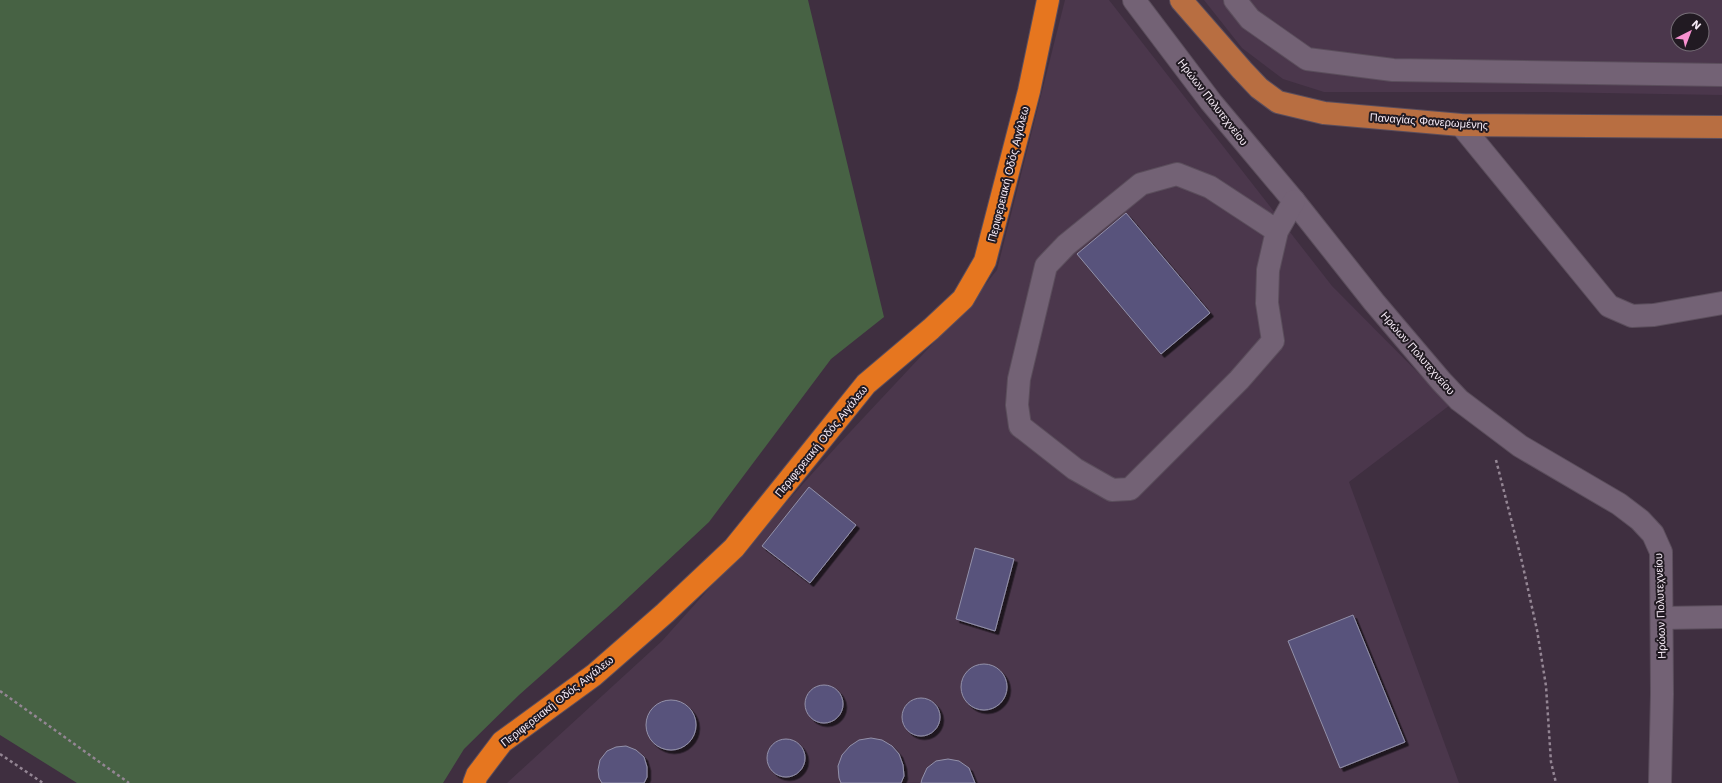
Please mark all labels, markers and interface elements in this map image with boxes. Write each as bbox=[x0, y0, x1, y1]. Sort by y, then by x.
north arrow bbox=[1670, 12, 1710, 52]
text: N bbox=[1689, 17, 1704, 32]
street label: Ηρώων Πολυτεχνείου bbox=[1175, 57, 1250, 148]
street label: Περιφερειακή Οδός Αιγάλεω bbox=[985, 105, 1032, 243]
street label: Παναγίας Φανερωμένης bbox=[1369, 111, 1489, 132]
street label: Ηρώων Πολυτεχνείου bbox=[1378, 309, 1457, 397]
street label: Περιφερειακή Οδός Αιγάλεω bbox=[772, 383, 871, 500]
street label: Ηρώων Πολυτεχνείου bbox=[1652, 553, 1669, 659]
street label: Περιφερειακή Οδός Αιγάλεω bbox=[498, 653, 617, 749]

